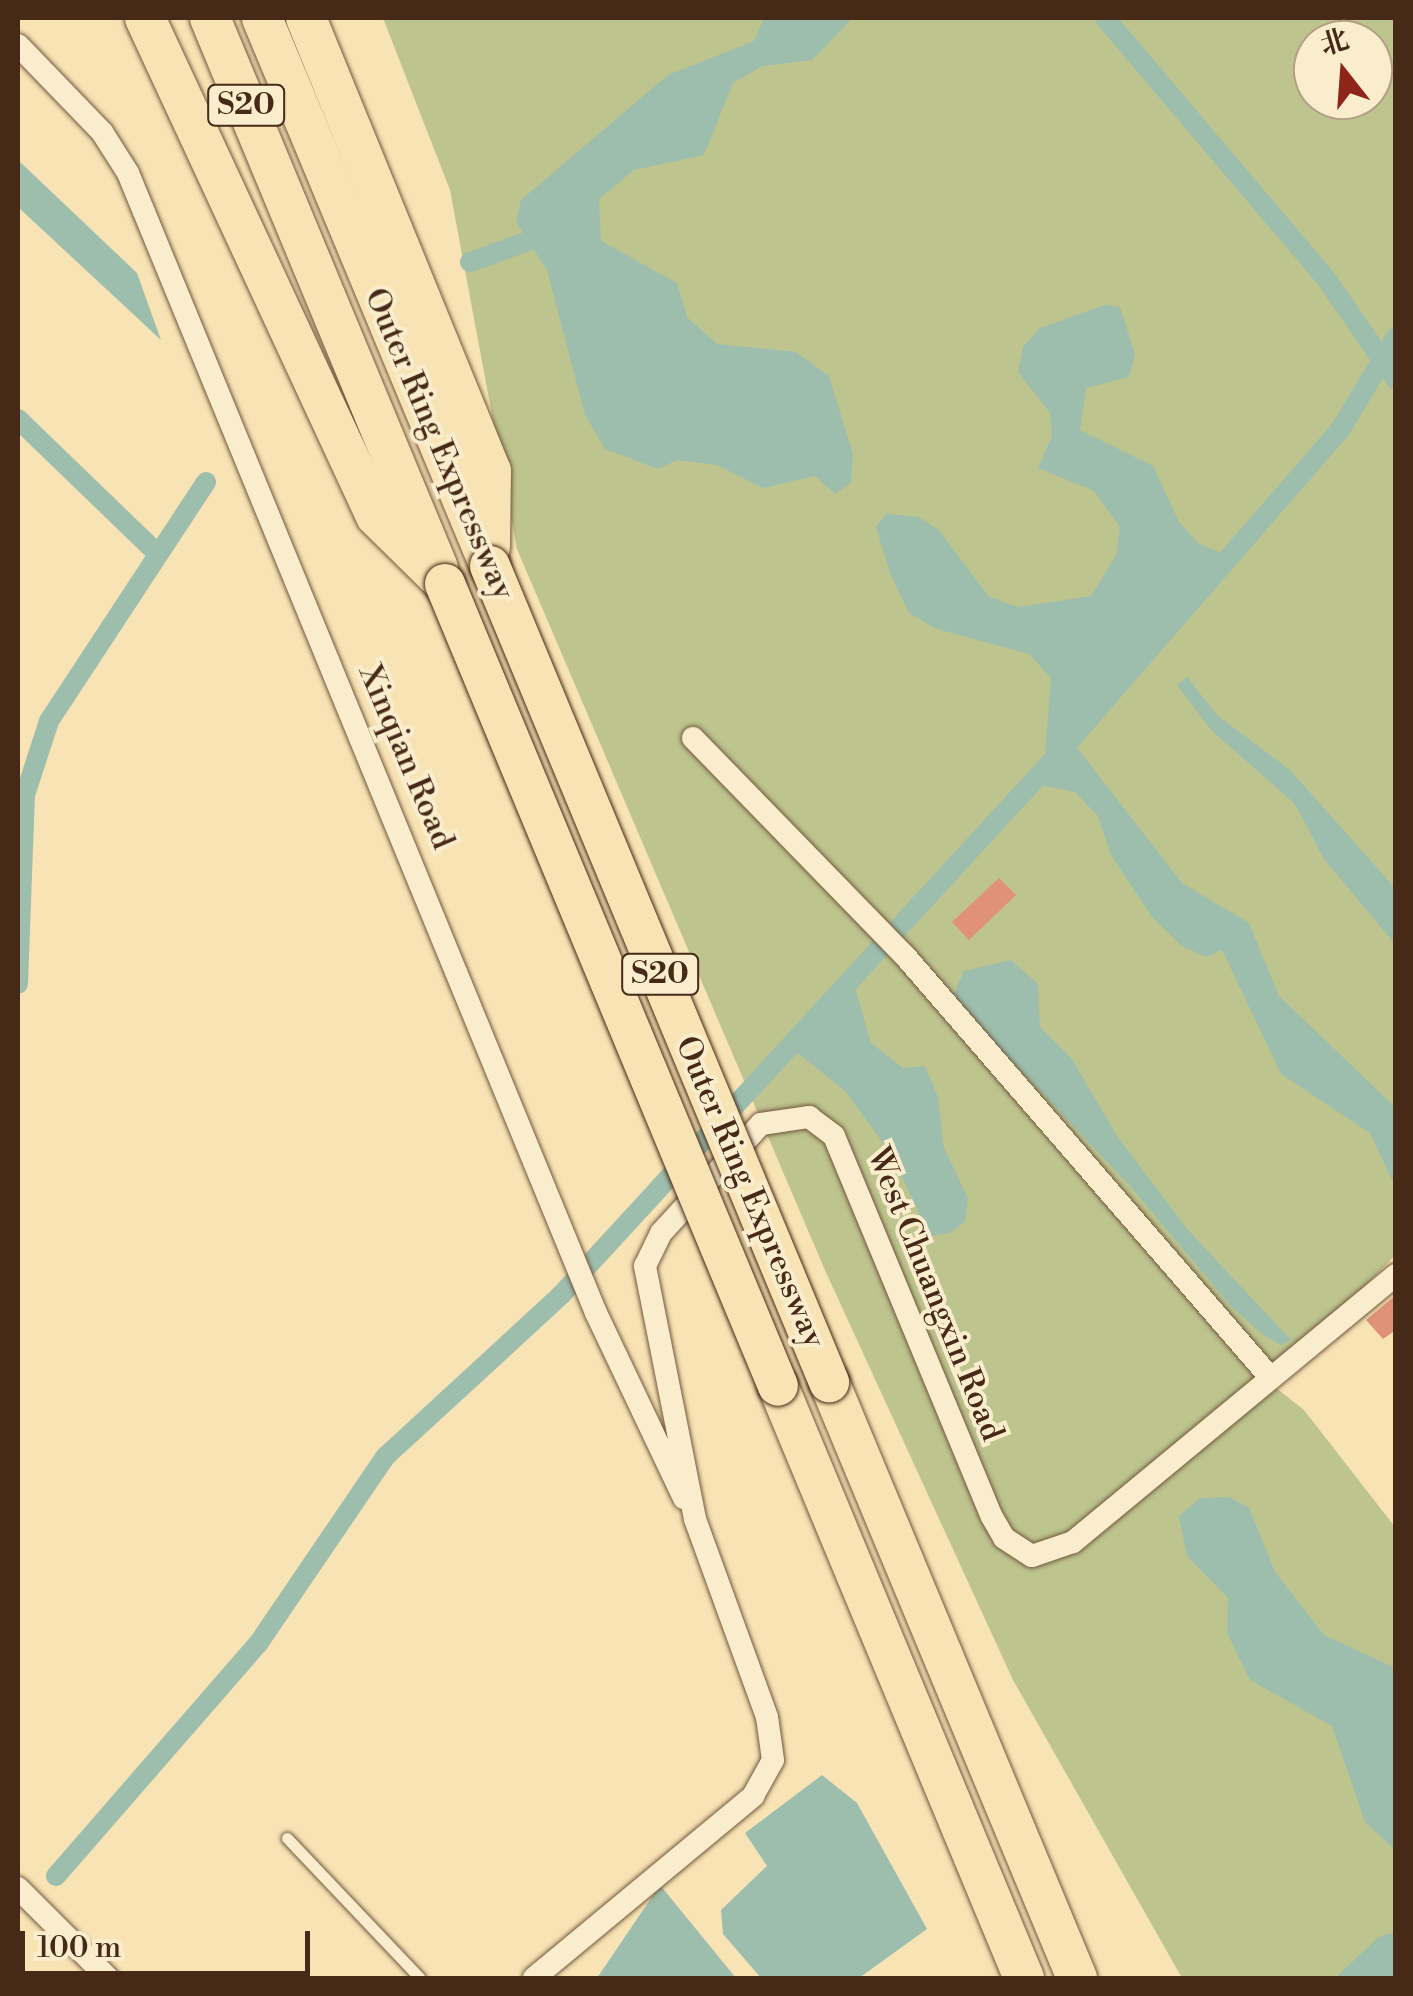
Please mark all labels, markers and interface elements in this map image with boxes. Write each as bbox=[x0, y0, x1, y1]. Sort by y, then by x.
north arrow bbox=[1293, 20, 1393, 120]
text: 北 bbox=[1316, 22, 1353, 64]
road number: S20 bbox=[206, 80, 286, 130]
street label: Outer Ring Expressway bbox=[356, 282, 522, 606]
street label: Xinqian Road bbox=[350, 659, 462, 855]
road number: S20 bbox=[620, 949, 700, 999]
street label: Outer Ring Expressway bbox=[667, 1030, 833, 1354]
street label: West Chuangxin Road bbox=[859, 1142, 1011, 1446]
scale bar bbox=[25, 1911, 315, 1973]
text: 100 m bbox=[37, 1929, 121, 1967]

